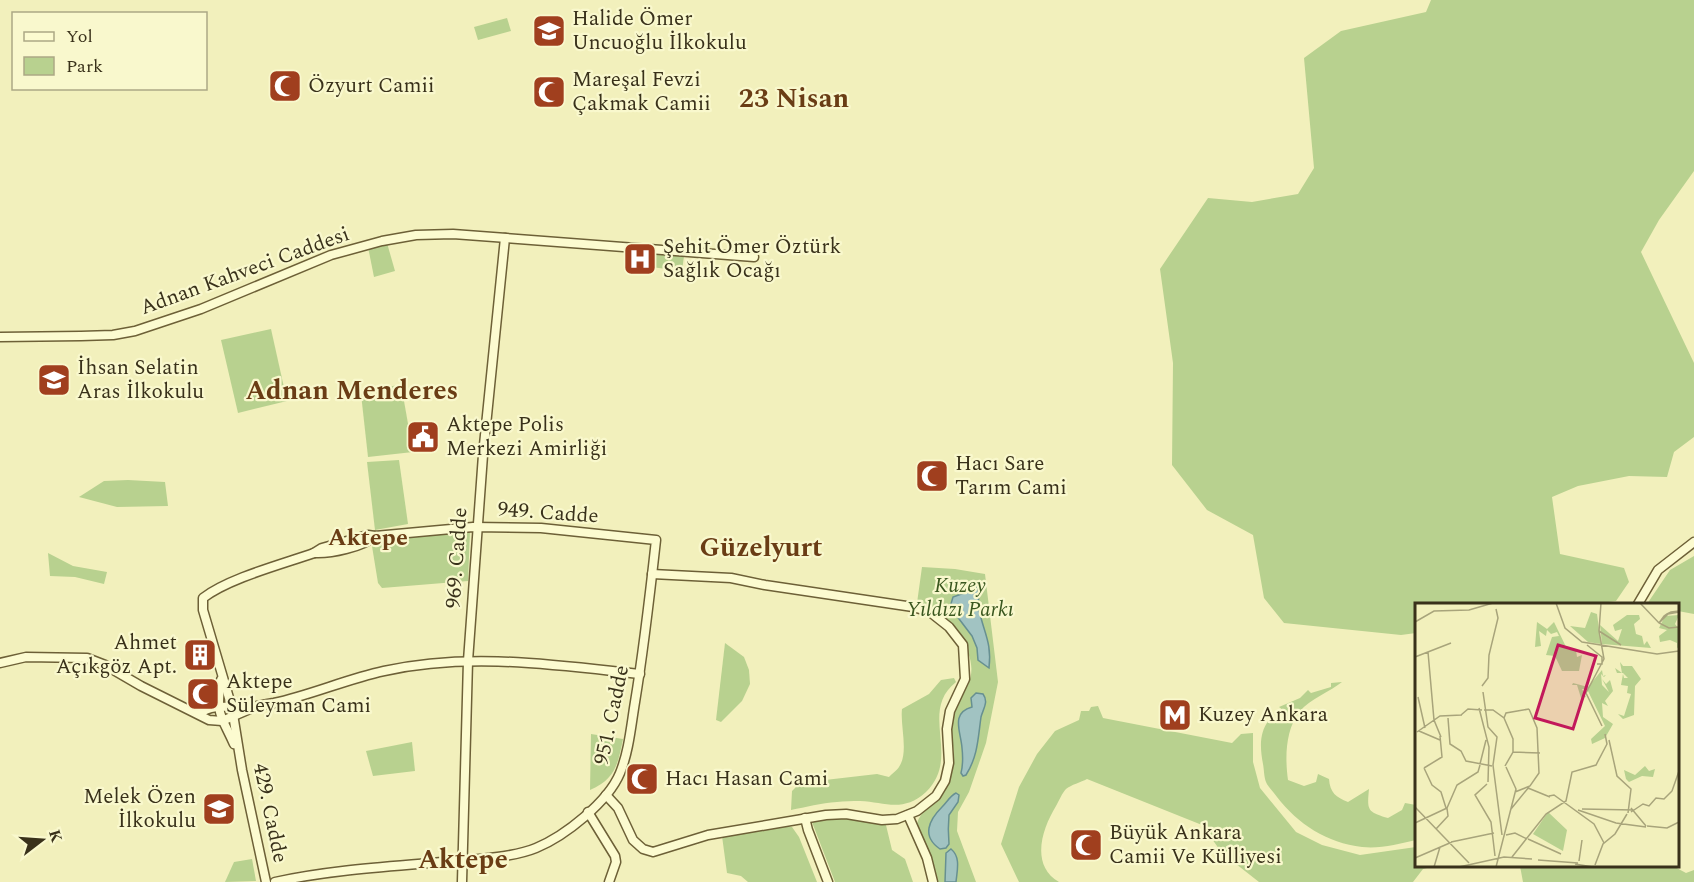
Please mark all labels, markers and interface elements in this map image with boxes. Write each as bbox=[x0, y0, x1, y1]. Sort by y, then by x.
place label: Halide Ömer Uncuoğlu İlkokulu bbox=[572, 3, 747, 59]
legend bbox=[12, 12, 207, 90]
school or university icon: Halide Ömer Uncuoğlu İlkokulu bbox=[531, 13, 567, 49]
text: Yol bbox=[66, 23, 93, 50]
text: Park bbox=[66, 53, 103, 80]
place label: Mareşal Fevzi Çakmak Camii bbox=[572, 64, 711, 120]
mosque icon: Özyurt Camii bbox=[267, 68, 303, 104]
place label: Özyurt Camii bbox=[308, 70, 435, 102]
mosque icon: Mareşal Fevzi Çakmak Camii bbox=[531, 74, 567, 110]
district label: 23 Nisan bbox=[739, 78, 850, 120]
street label: Adnan Kahveci Caddesi bbox=[136, 218, 354, 324]
place label: Şehit Ömer Öztürk Sağlık Ocağı bbox=[663, 231, 841, 287]
hospital icon: Şehit Ömer Öztürk Sağlık Ocağı bbox=[622, 241, 658, 277]
place label: İhsan Selatin Aras İlkokulu bbox=[77, 352, 204, 408]
school or university icon: İhsan Selatin Aras İlkokulu bbox=[36, 362, 72, 398]
district label: Adnan Menderes bbox=[246, 370, 458, 412]
place label: Aktepe Polis Merkezi Amirliği bbox=[446, 409, 607, 465]
public building icon: Aktepe Polis Merkezi Amirliği bbox=[405, 419, 441, 455]
place label: Hacı Sare Tarım Cami bbox=[955, 448, 1067, 504]
mosque icon: Hacı Sare Tarım Cami bbox=[914, 458, 950, 494]
street label: 949. Cadde bbox=[496, 494, 600, 532]
street label: 969. Cadde bbox=[438, 506, 476, 610]
district label: Aktepe bbox=[328, 520, 408, 556]
district label: Güzelyurt bbox=[700, 527, 822, 569]
park label: Kuzey Yıldızı Parkı bbox=[906, 570, 1014, 626]
inset map bbox=[1415, 603, 1679, 867]
place label: Ahmet Açıkgöz Apt. bbox=[56, 627, 177, 683]
building icon: Ahmet Açıkgöz Apt. bbox=[182, 637, 218, 673]
street label: 951. Cadde bbox=[586, 662, 638, 768]
place label: Aktepe Süleyman Cami bbox=[226, 666, 371, 722]
mosque icon: Aktepe Süleyman Cami bbox=[185, 676, 221, 712]
metro station icon: Kuzey Ankara bbox=[1157, 697, 1193, 733]
place label: Kuzey Ankara bbox=[1198, 699, 1329, 731]
street label: 429. Cadde bbox=[244, 760, 296, 866]
mosque icon: Hacı Hasan Cami bbox=[624, 761, 660, 797]
place label: Hacı Hasan Cami bbox=[665, 763, 828, 795]
place label: Melek Özen İlkokulu bbox=[83, 781, 196, 837]
school or university icon: Melek Özen İlkokulu bbox=[201, 791, 237, 827]
north arrow bbox=[12, 810, 72, 870]
place label: Büyük Ankara Camii Ve Külliyesi bbox=[1109, 817, 1282, 873]
text: K bbox=[42, 826, 69, 846]
mosque icon: Büyük Ankara Camii Ve Külliyesi bbox=[1068, 827, 1104, 863]
district label: Aktepe bbox=[418, 839, 508, 881]

